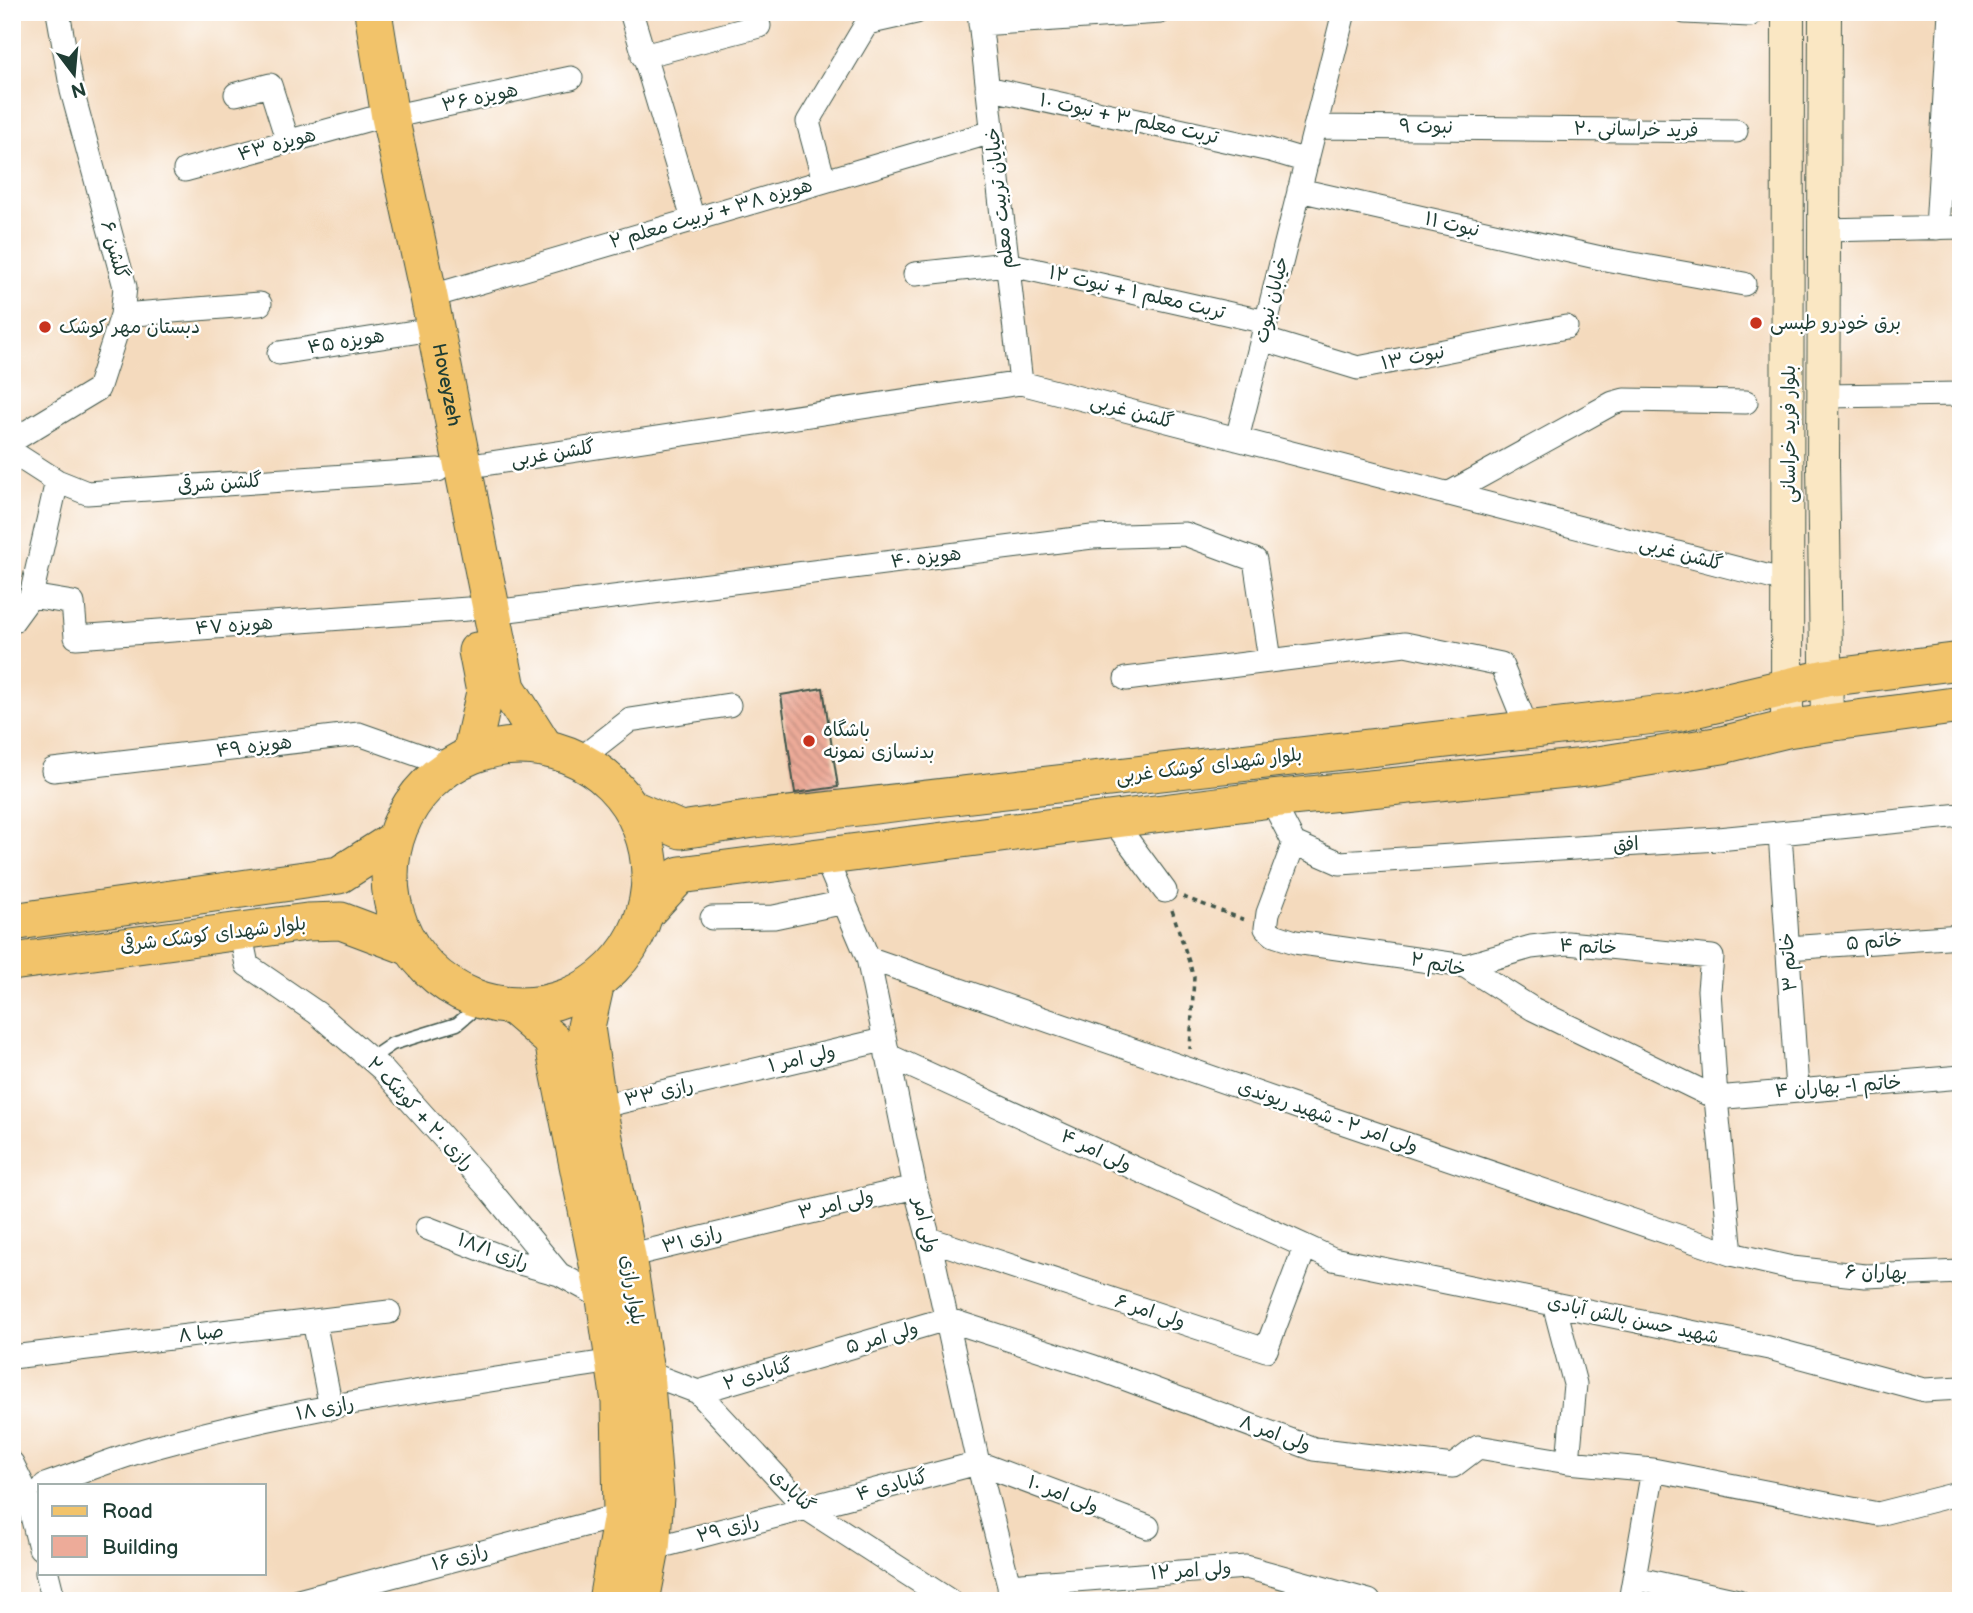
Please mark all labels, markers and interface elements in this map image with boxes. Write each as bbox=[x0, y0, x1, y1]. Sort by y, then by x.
north arrow bbox=[38, 38, 108, 108]
text: N bbox=[68, 76, 88, 102]
street label: هویزه ۳۶ bbox=[440, 79, 520, 117]
street label: تربت معلم ۳ + نبوت ۱۰ bbox=[1037, 89, 1221, 151]
street label: نبوت ۹ bbox=[1399, 115, 1453, 139]
street label: فرید خراسانی ۲۰ bbox=[1573, 117, 1699, 143]
street label: هویزه ۴۳ bbox=[235, 124, 319, 166]
street label: خیایان تربیت معلم bbox=[981, 126, 1021, 270]
street label: هویزه ۳۸ + تربیت معلم ۲ bbox=[607, 174, 816, 256]
street label: نبوت ۱۱ bbox=[1422, 208, 1482, 242]
street label: گلشن ۶ bbox=[95, 218, 133, 282]
street label: خیابان نبوت bbox=[1250, 254, 1294, 346]
street label: تربت معلم ۱ + نبوت ۱۲ bbox=[1046, 261, 1228, 327]
place label: برق خودرو طبسی bbox=[1770, 312, 1901, 335]
marker: برق خودرو طبسی bbox=[1748, 315, 1764, 331]
place label: دبستان مهر کوشک bbox=[59, 316, 200, 339]
marker: دبستان مهر کوشک bbox=[37, 319, 53, 335]
street label: هویزه ۴۵ bbox=[306, 325, 386, 359]
street label: Hoveyzeh bbox=[427, 341, 466, 428]
street label: نبوت ۱۳ bbox=[1379, 341, 1447, 375]
street label: بلوار فرید خراسانی bbox=[1778, 365, 1801, 503]
street label: گلشن غربی bbox=[1088, 390, 1176, 434]
street label: گلشن غربی bbox=[509, 436, 597, 472]
street label: گلشن شرقی bbox=[177, 468, 263, 498]
street label: گلشن غربی bbox=[1637, 532, 1725, 576]
street label: هویزه ۴۰ bbox=[889, 542, 963, 574]
street label: هویزه ۴۷ bbox=[194, 612, 274, 640]
place label: باشگاه بدنسازی نمونه bbox=[823, 719, 935, 764]
street label: هویزه ۴۹ bbox=[215, 731, 293, 763]
marker: باشگاه بدنسازی نمونه bbox=[801, 733, 817, 749]
street label: بلوار شهدای کوشک غربی bbox=[1115, 743, 1303, 789]
street label: افق bbox=[1612, 833, 1640, 857]
street label: بلوار شهدای کوشک شرقی bbox=[118, 910, 307, 958]
street label: خاتم ۵ bbox=[1845, 929, 1903, 957]
street label: خاتم ۳ bbox=[1775, 932, 1805, 992]
street label: خاتم ۴ bbox=[1559, 934, 1617, 962]
street label: خاتم ۲ bbox=[1408, 948, 1468, 984]
street label: ولی امر ۱ bbox=[766, 1040, 838, 1078]
street label: رازی ۲۰ + کوشک ۲ bbox=[362, 1052, 478, 1176]
street label: خاتم ۱- بهاران ۴ bbox=[1774, 1071, 1902, 1105]
street label: رازی ۳۳ bbox=[622, 1074, 696, 1112]
street label: ولی امر ۲ - شهید ریوندی bbox=[1235, 1075, 1421, 1159]
street label: ولی امر ۴ bbox=[1057, 1125, 1135, 1177]
street label: ولی امر ۳ bbox=[796, 1185, 876, 1225]
street label: ولی امر bbox=[907, 1193, 943, 1255]
street label: رازی ۳۱ bbox=[660, 1221, 724, 1259]
street label: رازی ۱۸/۱ bbox=[454, 1228, 532, 1276]
street label: بلوار رازی bbox=[615, 1253, 649, 1327]
street label: بهاران ۶ bbox=[1845, 1261, 1907, 1285]
street label: ولی امر ۶ bbox=[1112, 1290, 1188, 1334]
street label: شهید حسن بالش آبادی bbox=[1545, 1291, 1721, 1349]
street label: ولی امر ۵ bbox=[843, 1317, 921, 1359]
street label: صبا ۸ bbox=[177, 1320, 225, 1348]
street label: گنابادی ۲ bbox=[720, 1354, 796, 1396]
street label: رازی ۱۸ bbox=[294, 1392, 356, 1426]
street label: ولی امر ۸ bbox=[1236, 1410, 1314, 1458]
street label: گنابادی bbox=[765, 1464, 819, 1518]
street label: گنابادی ۴ bbox=[854, 1465, 930, 1507]
street label: ولی امر ۱۰ bbox=[1024, 1471, 1102, 1519]
legend bbox=[38, 1484, 266, 1574]
text: Road bbox=[102, 1499, 153, 1524]
street label: رازی ۲۹ bbox=[694, 1510, 762, 1548]
text: Building bbox=[102, 1535, 178, 1560]
street label: رازی ۱۶ bbox=[429, 1540, 491, 1576]
street label: ولی امر ۱۲ bbox=[1150, 1557, 1232, 1585]

